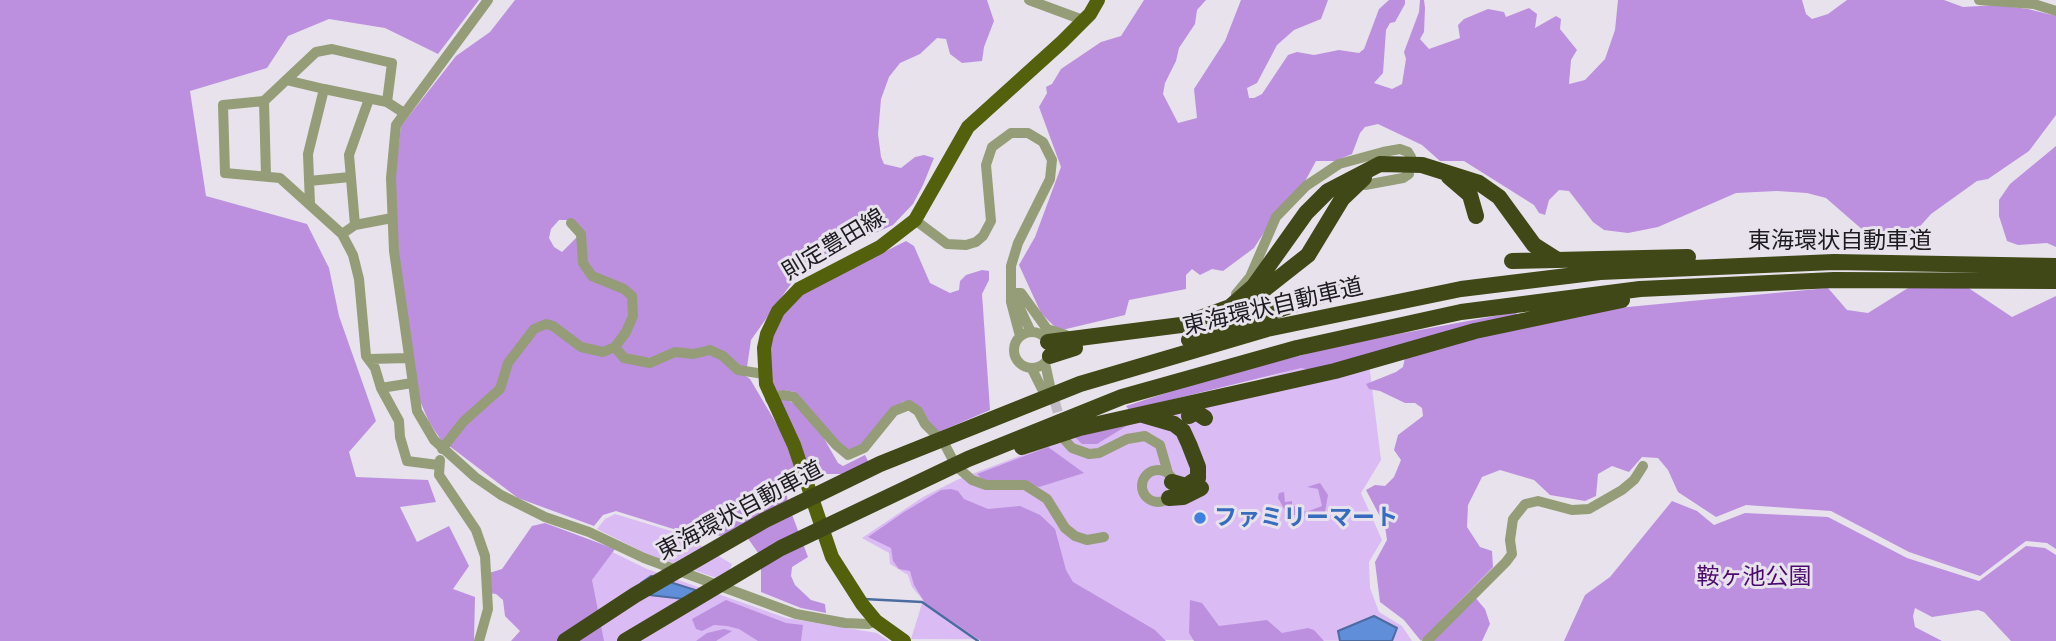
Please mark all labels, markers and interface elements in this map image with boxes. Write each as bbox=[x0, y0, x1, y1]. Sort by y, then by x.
street label: 則定豊田線 bbox=[778, 204, 890, 286]
street label: 東海環状自動車道 bbox=[1748, 227, 1932, 255]
street label: 東海環状自動車道 bbox=[1180, 273, 1366, 341]
street label: 東海環状自動車道 bbox=[652, 456, 828, 566]
place label: ファミリーマート bbox=[1214, 504, 1398, 532]
marker: ファミリーマート bbox=[1192, 510, 1208, 526]
park label: 鞍ヶ池公園 bbox=[1697, 563, 1811, 591]

